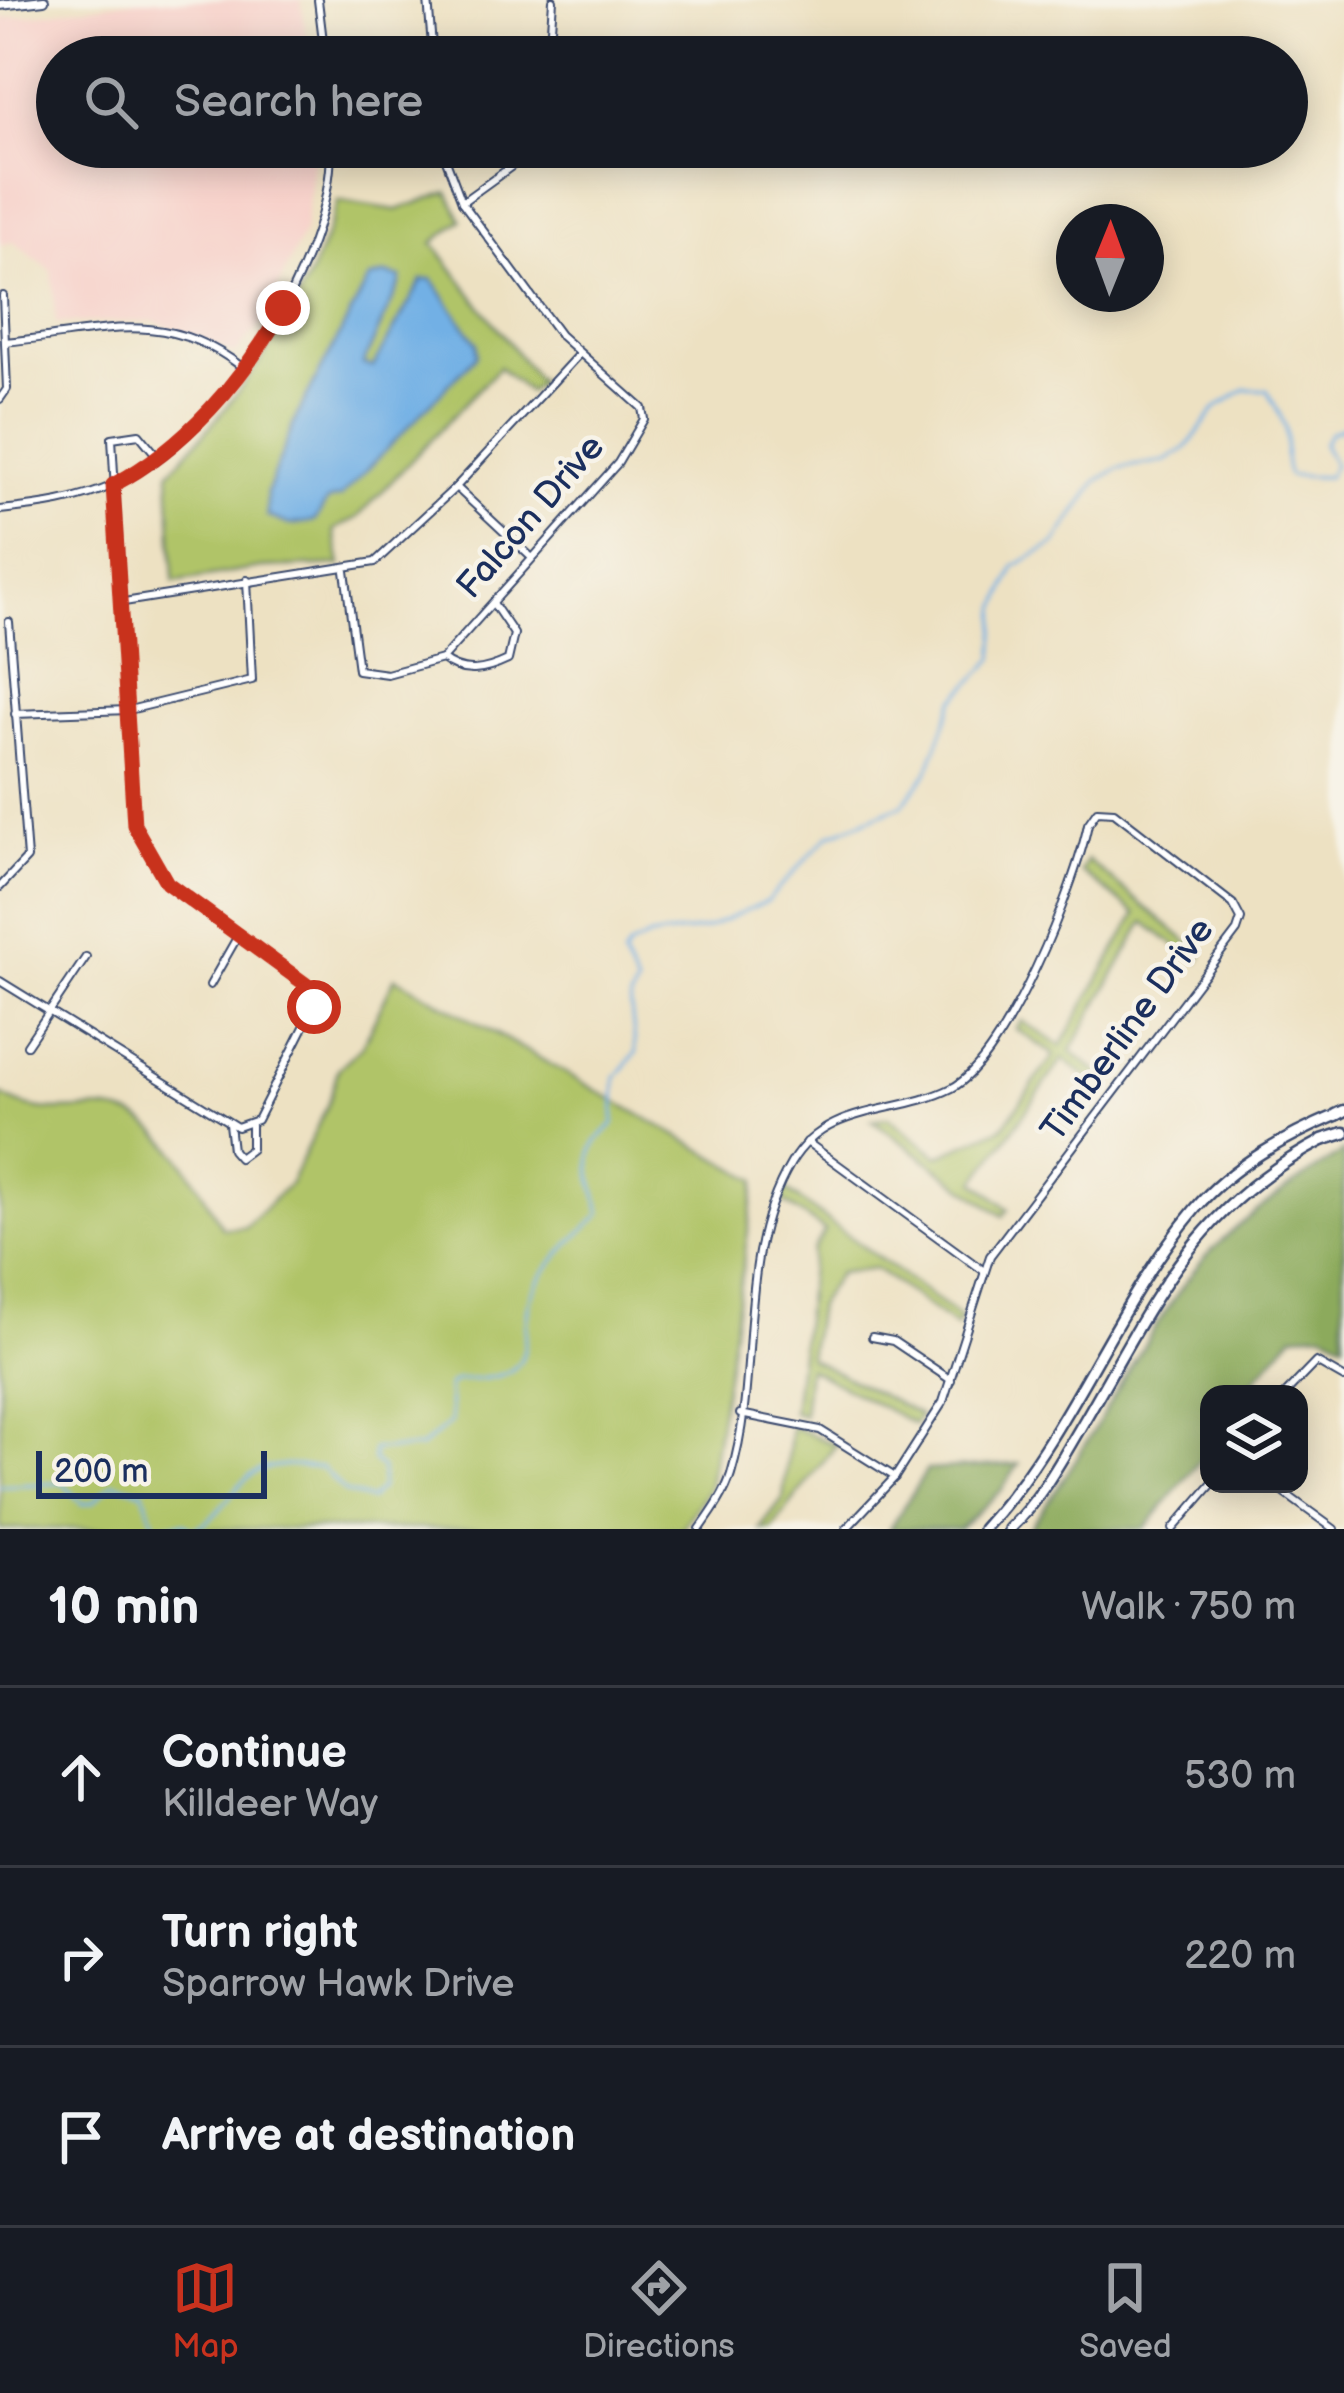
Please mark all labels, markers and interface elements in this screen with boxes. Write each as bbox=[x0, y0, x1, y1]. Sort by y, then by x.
search box bbox=[36, 36, 1308, 168]
icon: search bbox=[78, 69, 144, 135]
text: Search here bbox=[174, 75, 423, 130]
north arrow bbox=[1056, 204, 1164, 312]
route end bbox=[256, 281, 310, 335]
street label: Falcon Drive bbox=[448, 426, 614, 608]
street label: Timberline Drive bbox=[1032, 910, 1224, 1150]
route start bbox=[287, 980, 341, 1034]
map controls bbox=[1200, 1385, 1308, 1493]
button: layers bbox=[1200, 1385, 1308, 1493]
scale bar bbox=[36, 1445, 267, 1498]
text: 200 m bbox=[54, 1452, 148, 1492]
text: 10 min bbox=[48, 1577, 199, 1638]
text: Walk · 750 m bbox=[1081, 1584, 1296, 1631]
text: Continue bbox=[162, 1726, 347, 1781]
icon: ahead bbox=[48, 1744, 114, 1810]
text: 530 m bbox=[1184, 1753, 1296, 1800]
text: Killdeer Way bbox=[162, 1781, 378, 1828]
text: Turn right bbox=[162, 1906, 358, 1961]
icon: right bbox=[48, 1924, 114, 1990]
text: 220 m bbox=[1184, 1933, 1296, 1980]
text: Sparrow Hawk Drive bbox=[162, 1961, 514, 2008]
icon: arrive bbox=[48, 2104, 114, 2170]
text: Arrive at destination bbox=[162, 2109, 575, 2164]
tab: Map bbox=[172, 2255, 239, 2367]
tab: Directions bbox=[583, 2255, 735, 2367]
tab: Saved bbox=[1079, 2255, 1172, 2367]

